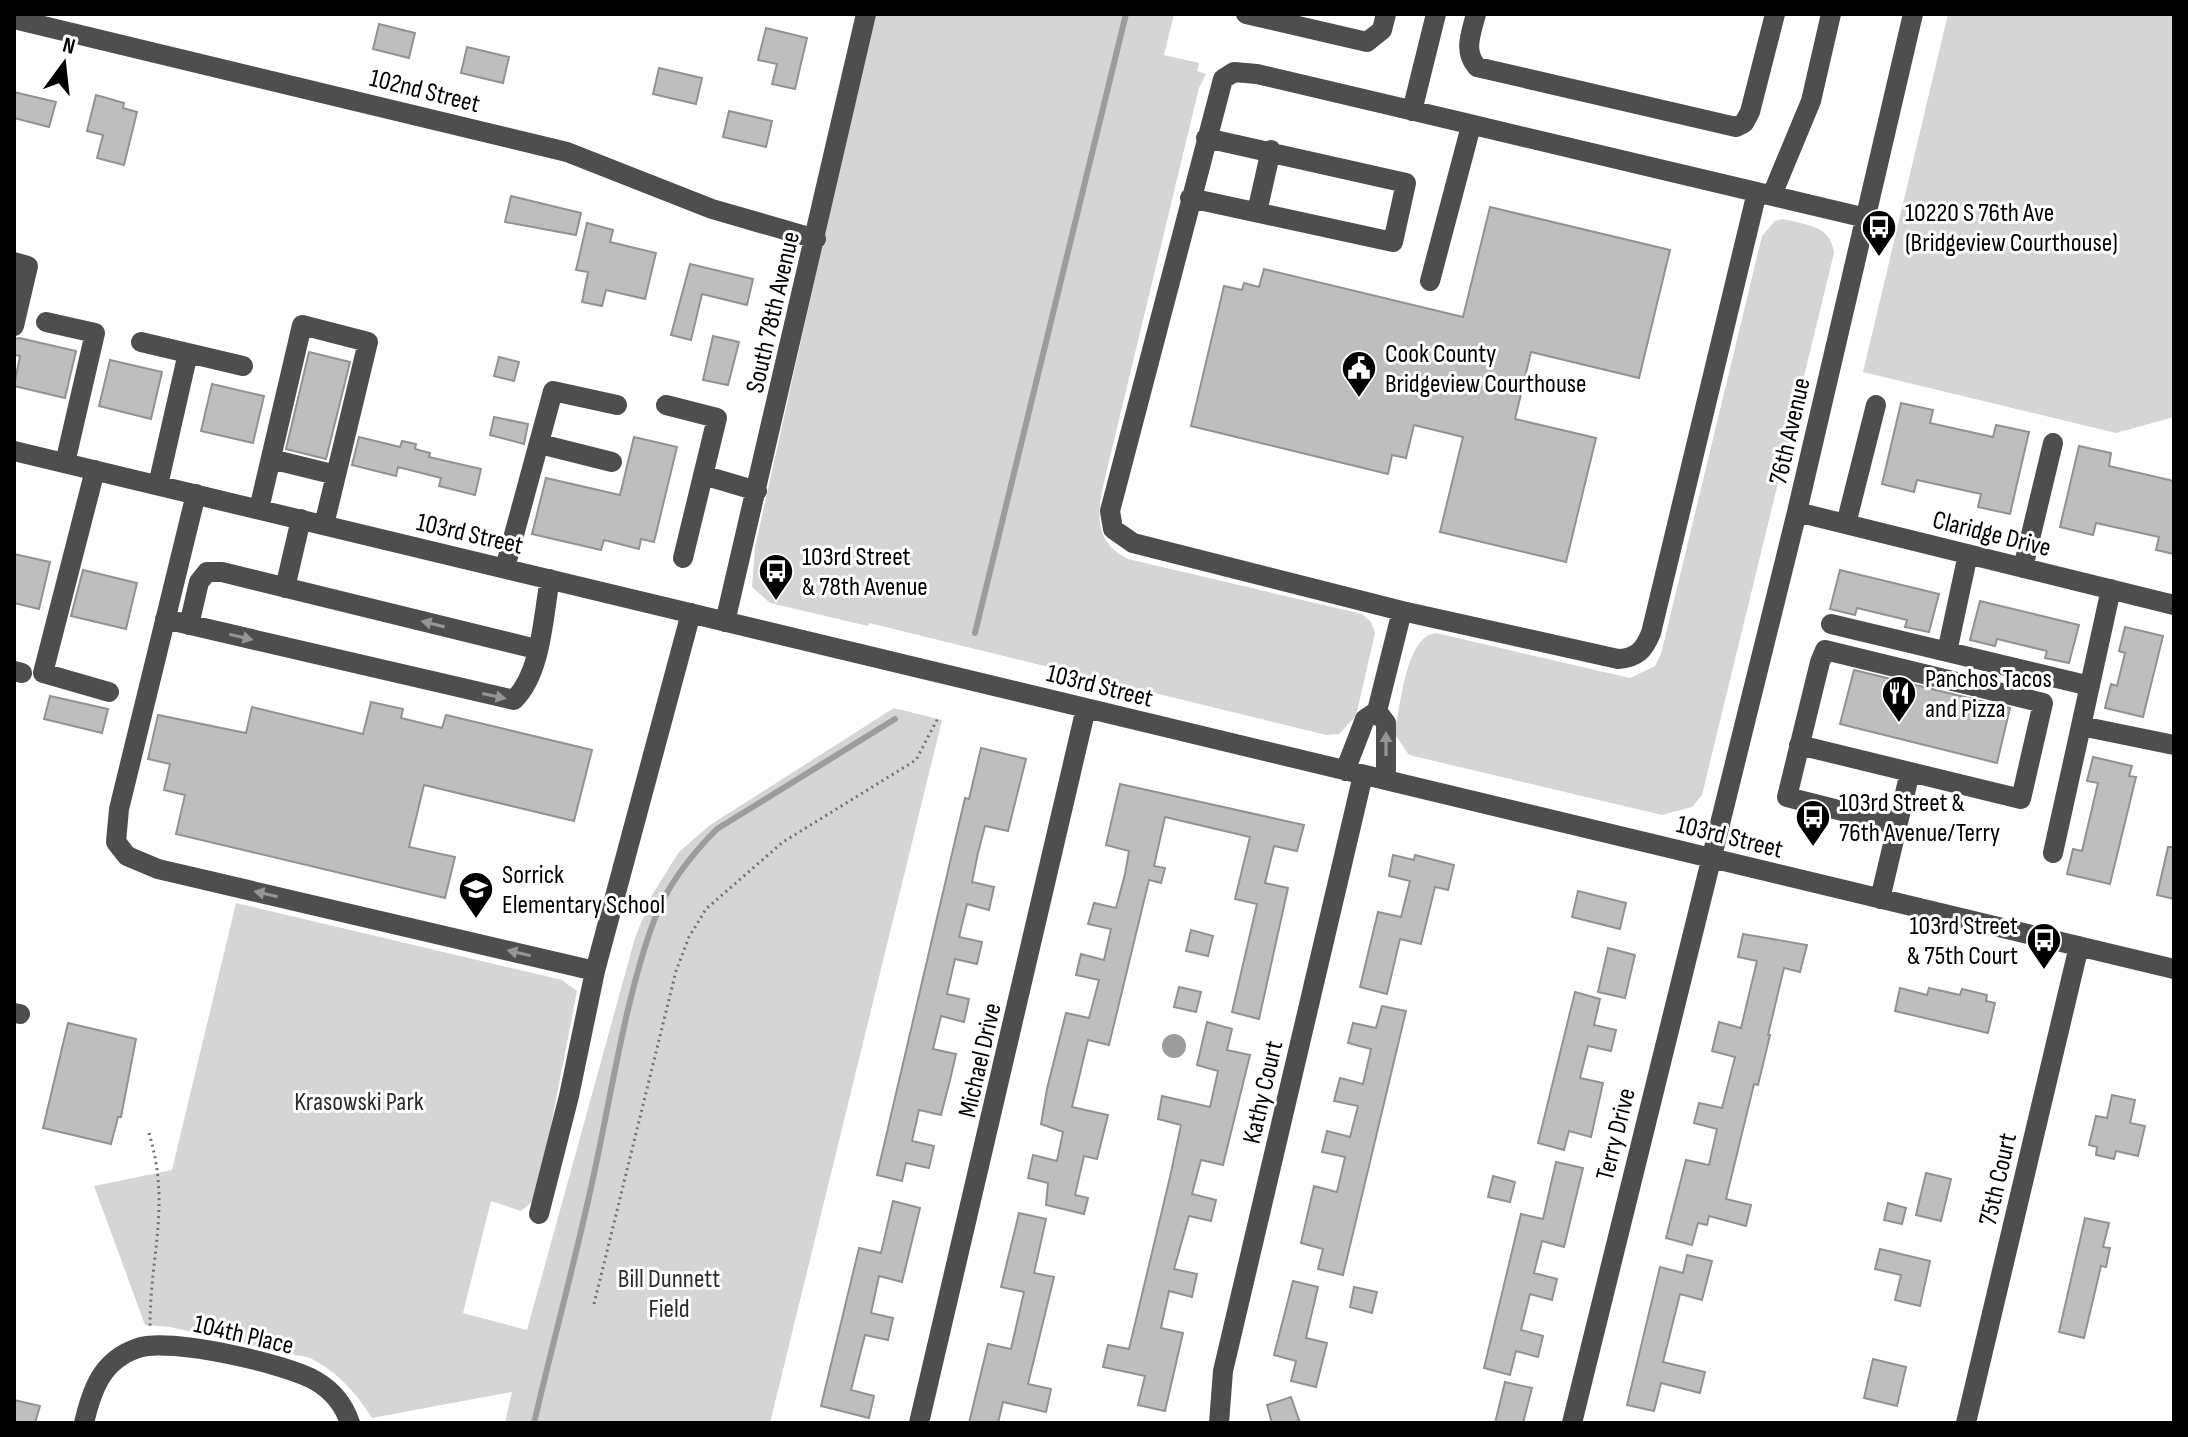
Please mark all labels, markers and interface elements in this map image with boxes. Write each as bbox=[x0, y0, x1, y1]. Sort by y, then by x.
north arrow bbox=[24, 24, 104, 104]
text: N bbox=[60, 32, 78, 61]
street label: 102nd Street bbox=[366, 63, 483, 120]
place label: 10220 S 76th Ave (Bridgeview Courthouse) bbox=[1905, 198, 2118, 259]
bus stop icon: 10220 S 76th Ave (Bridgeview Courthouse) bbox=[1860, 208, 1898, 258]
street label: South 78th Avenue bbox=[740, 229, 807, 396]
place label: Cook County Bridgeview Courthouse bbox=[1385, 339, 1587, 400]
public building icon: Cook County Bridgeview Courthouse bbox=[1340, 349, 1378, 399]
street label: 76th Avenue bbox=[1763, 375, 1818, 488]
street label: Claridge Drive bbox=[1929, 505, 2054, 564]
street label: 103rd Street bbox=[413, 507, 526, 562]
place label: 103rd Street & 78th Avenue bbox=[802, 542, 928, 603]
bus stop icon: 103rd Street & 78th Avenue bbox=[757, 552, 795, 602]
one-way arrow bbox=[421, 617, 446, 629]
one-way arrow bbox=[229, 631, 254, 644]
street label: 103rd Street bbox=[1043, 658, 1156, 715]
place label: Panchos Tacos and Pizza bbox=[1925, 664, 2052, 725]
restaurant icon: Panchos Tacos and Pizza bbox=[1880, 674, 1918, 724]
one-way arrow bbox=[482, 691, 507, 703]
one-way arrow bbox=[1380, 731, 1392, 756]
place label: 103rd Street & 76th Avenue/Terry bbox=[1839, 788, 2000, 849]
bus stop icon: 103rd Street & 76th Avenue/Terry bbox=[1794, 798, 1832, 848]
street label: 103rd Street bbox=[1673, 809, 1786, 866]
place label: Sorrick Elementary School bbox=[502, 860, 665, 921]
school or university icon: Sorrick Elementary School bbox=[457, 870, 495, 920]
one-way arrow bbox=[253, 887, 278, 900]
place label: 103rd Street & 75th Court bbox=[1907, 911, 2018, 972]
bus stop icon: 103rd Street & 75th Court bbox=[2025, 921, 2063, 971]
one-way arrow bbox=[506, 946, 531, 959]
street label: Michael Drive bbox=[952, 1000, 1009, 1121]
street label: Kathy Court bbox=[1237, 1038, 1290, 1147]
street label: Terry Drive bbox=[1590, 1085, 1643, 1184]
park label: Krasowski Park bbox=[294, 1087, 424, 1118]
street label: 75th Court bbox=[1973, 1130, 2024, 1229]
park label: Bill Dunnett Field bbox=[618, 1264, 720, 1325]
street label: 104th Place bbox=[191, 1309, 297, 1362]

